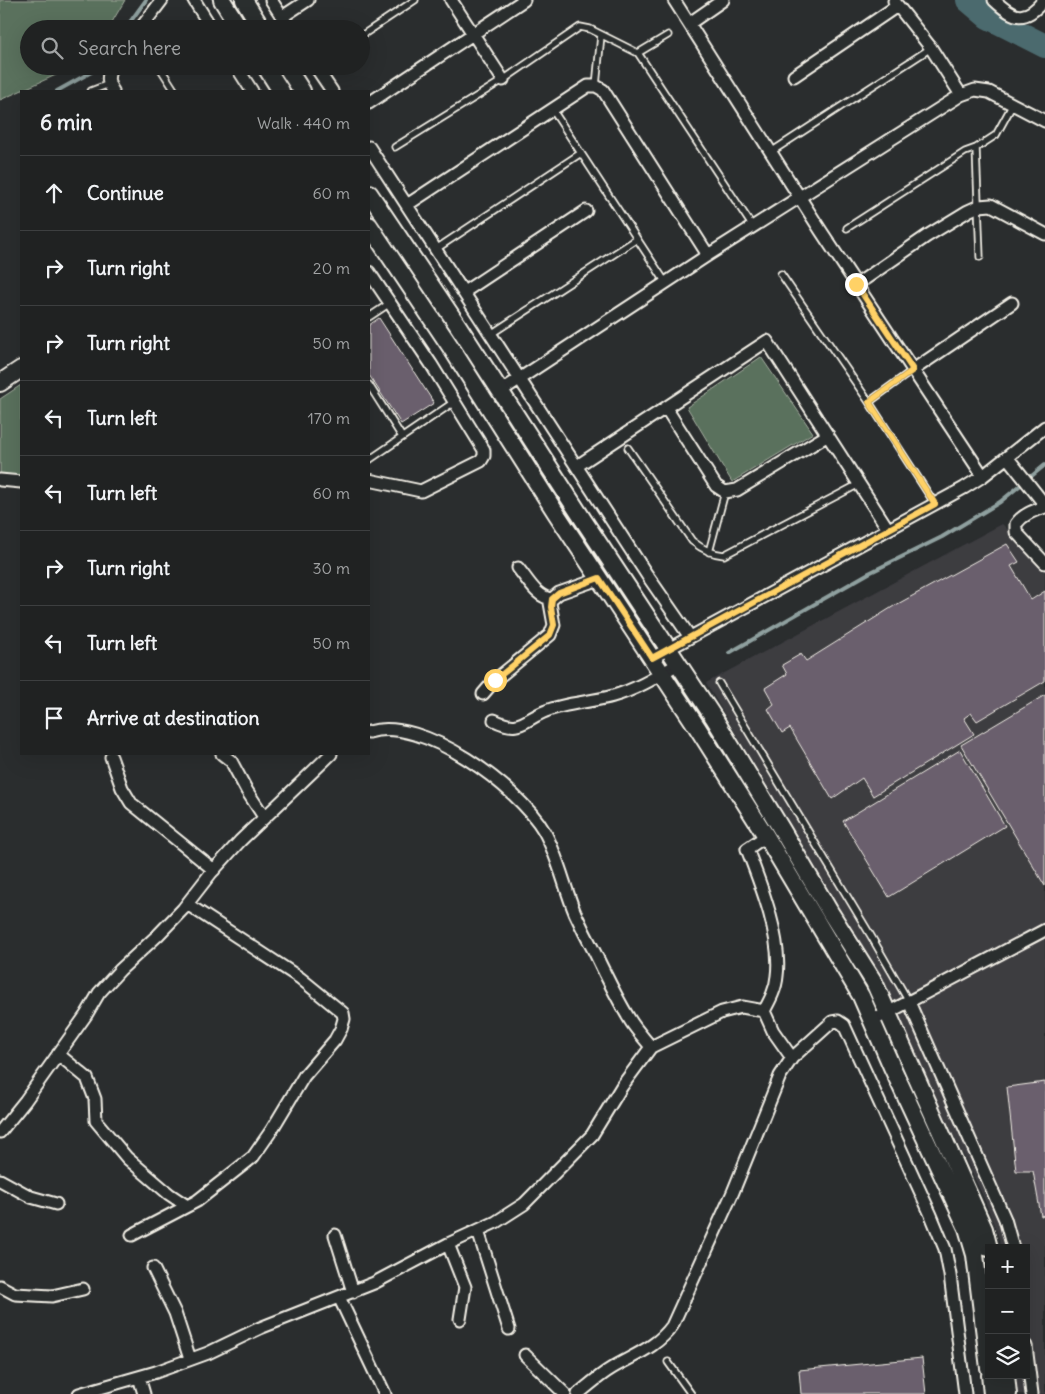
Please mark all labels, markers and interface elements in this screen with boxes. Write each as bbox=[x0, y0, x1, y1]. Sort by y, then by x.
search box bbox=[20, 20, 370, 75]
icon: search bbox=[38, 34, 66, 62]
text: Search here bbox=[78, 36, 181, 60]
text: 6 min bbox=[40, 109, 92, 136]
text: Walk · 440 m bbox=[257, 113, 350, 133]
icon: ahead bbox=[40, 179, 68, 207]
text: Continue bbox=[87, 181, 164, 205]
text: 60 m bbox=[312, 183, 350, 203]
icon: right bbox=[40, 254, 68, 282]
text: Turn right bbox=[87, 256, 170, 280]
text: 20 m bbox=[313, 258, 350, 278]
route end bbox=[845, 273, 868, 296]
icon: right bbox=[40, 329, 68, 357]
text: Turn right bbox=[87, 331, 170, 355]
text: 50 m bbox=[312, 333, 350, 353]
icon: left bbox=[40, 404, 68, 432]
text: Turn left bbox=[87, 406, 157, 430]
text: 170 m bbox=[307, 408, 350, 428]
icon: left bbox=[40, 479, 68, 507]
text: Turn left bbox=[87, 481, 157, 505]
text: 60 m bbox=[312, 483, 350, 503]
icon: right bbox=[40, 554, 68, 582]
text: Turn right bbox=[87, 556, 170, 580]
text: 30 m bbox=[313, 558, 350, 578]
icon: left bbox=[40, 629, 68, 657]
text: Turn left bbox=[87, 631, 157, 655]
text: 50 m bbox=[312, 633, 350, 653]
route start bbox=[484, 669, 507, 692]
icon: arrive bbox=[40, 704, 68, 732]
text: Arrive at destination bbox=[87, 706, 260, 730]
map controls bbox=[985, 1244, 1030, 1379]
button: + bbox=[985, 1244, 1030, 1289]
button: − bbox=[985, 1289, 1030, 1334]
button: layers bbox=[985, 1334, 1030, 1379]

